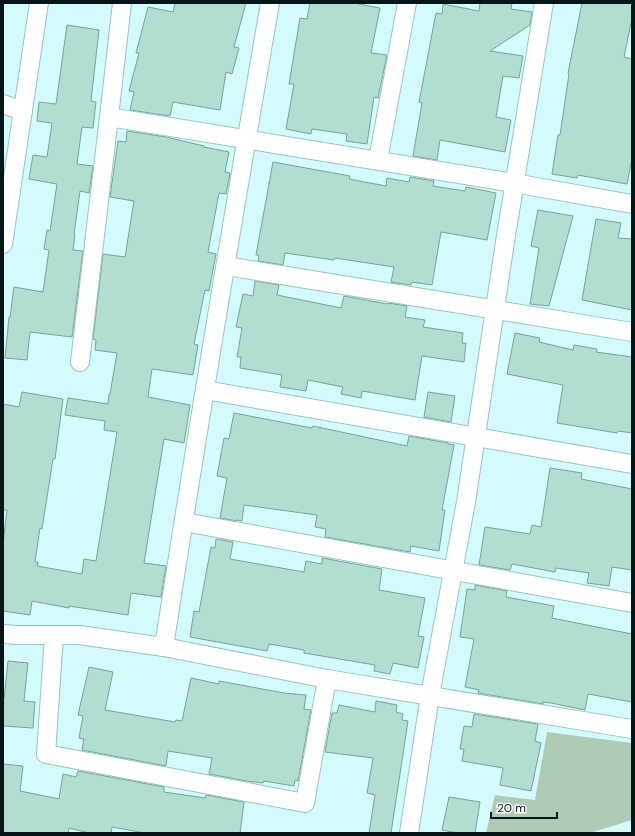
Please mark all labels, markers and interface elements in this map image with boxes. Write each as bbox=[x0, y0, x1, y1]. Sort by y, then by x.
scale bar bbox=[491, 794, 557, 820]
text: 20 m bbox=[497, 800, 526, 816]

